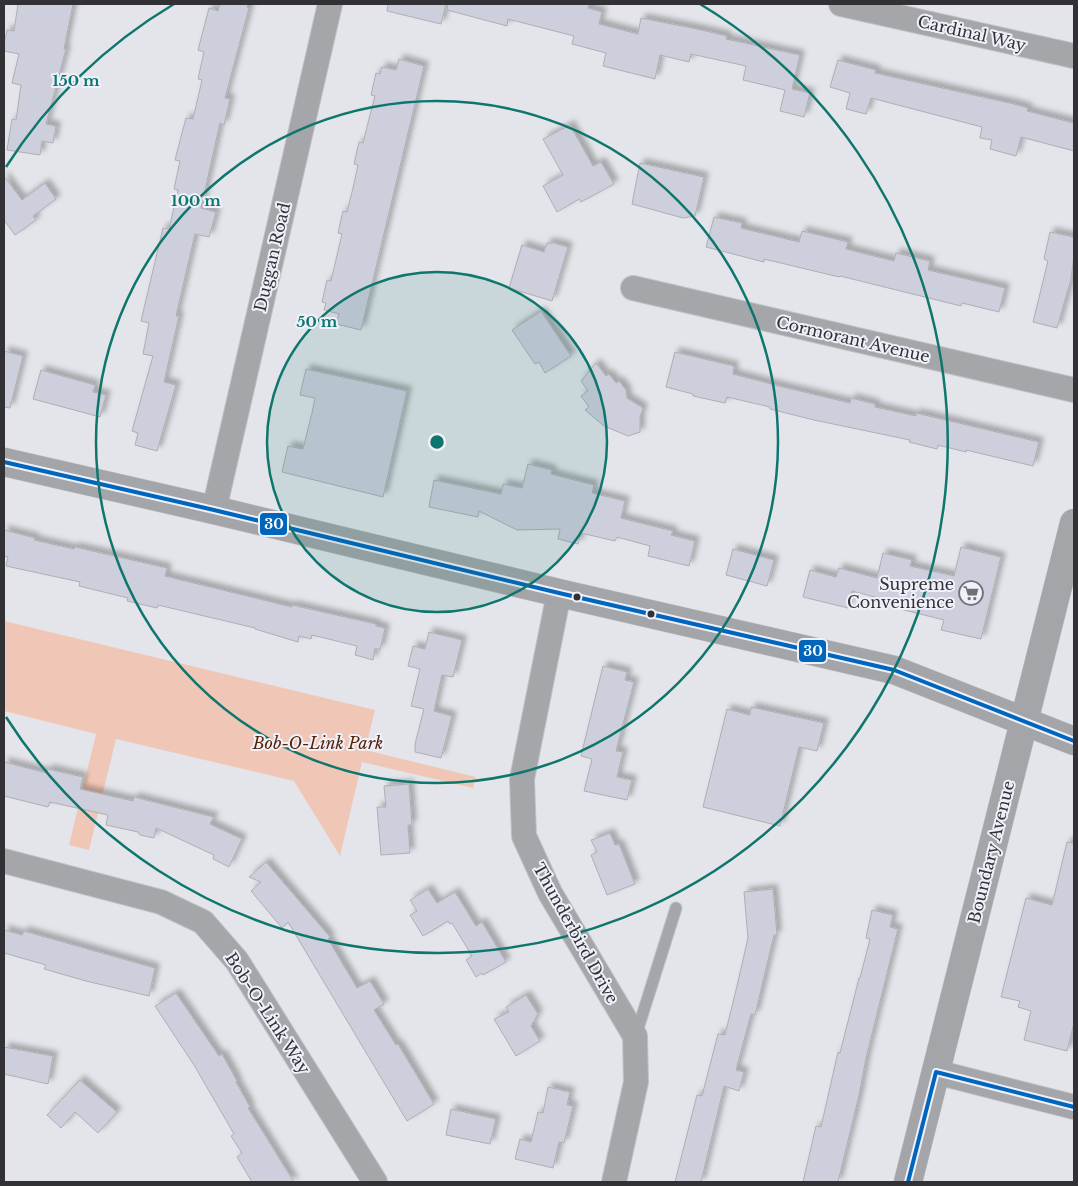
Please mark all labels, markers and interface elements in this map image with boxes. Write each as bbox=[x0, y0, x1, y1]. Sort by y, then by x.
street label: Cardinal Way bbox=[916, 11, 1029, 55]
text: 150 m bbox=[52, 71, 100, 90]
text: 100 m bbox=[171, 191, 221, 210]
street label: Duggan Road bbox=[250, 200, 294, 313]
text: 50 m bbox=[297, 312, 338, 331]
street label: Cormorant Avenue bbox=[774, 312, 932, 366]
centre of rings bbox=[428, 433, 446, 451]
line badge: 30 bbox=[259, 512, 288, 536]
text: 30 bbox=[264, 515, 284, 533]
place label: Supreme Convenience bbox=[847, 574, 954, 612]
supermarket icon: Supreme Convenience bbox=[958, 580, 984, 606]
unlabelled marker bbox=[572, 592, 582, 602]
unlabelled marker bbox=[646, 609, 656, 619]
line badge: 30 bbox=[798, 639, 827, 663]
text: 30 bbox=[803, 642, 823, 660]
park label: Bob-O-Link Park bbox=[252, 733, 383, 753]
street label: Boundary Avenue bbox=[964, 779, 1018, 925]
street label: Thunderbird Drive bbox=[529, 859, 623, 1007]
street label: Bob-O-Link Way bbox=[221, 948, 315, 1078]

